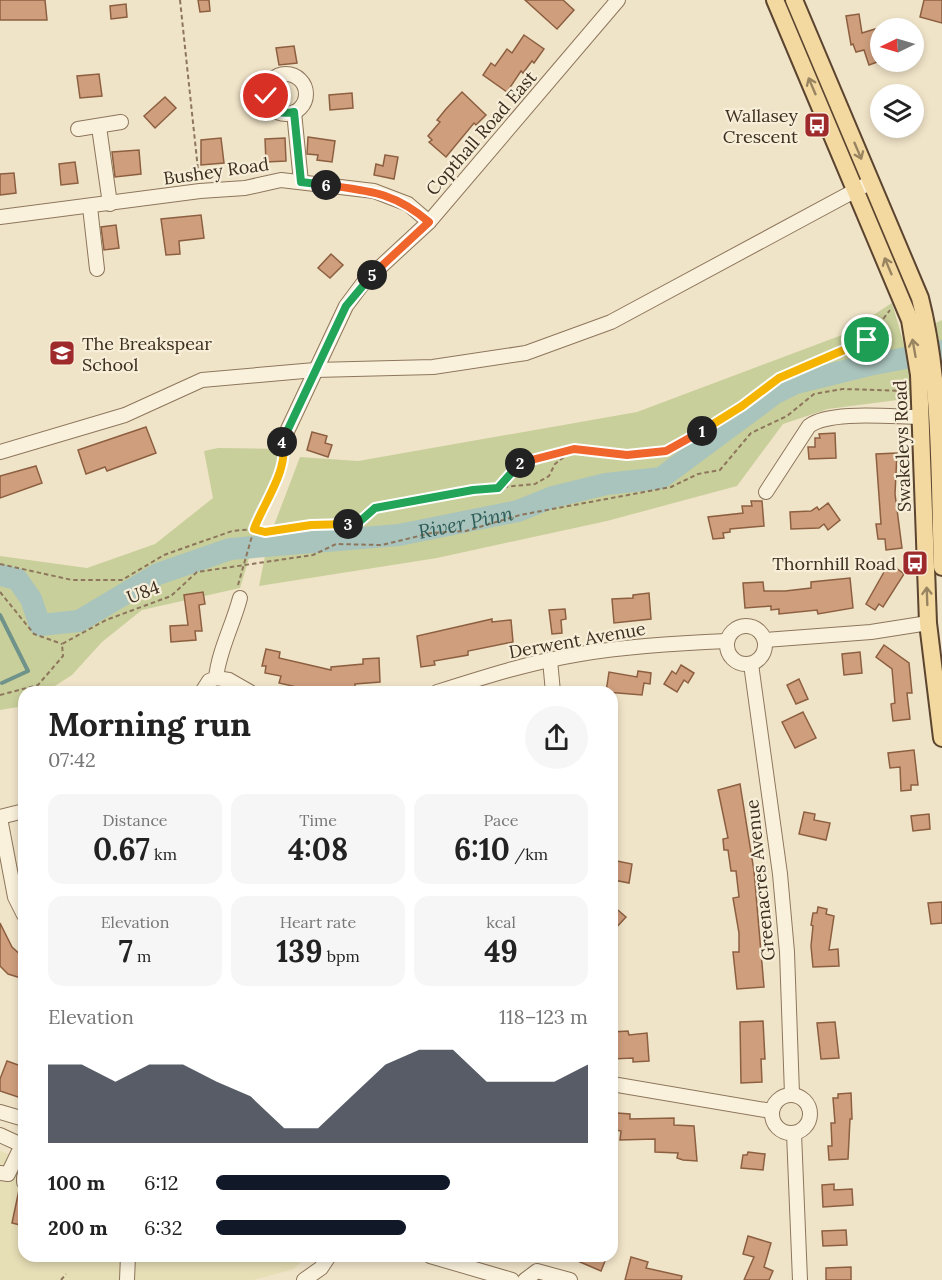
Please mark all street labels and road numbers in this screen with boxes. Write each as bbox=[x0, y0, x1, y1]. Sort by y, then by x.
street label: Copthall Road East bbox=[421, 66, 541, 200]
street label: Bushey Road bbox=[162, 152, 271, 190]
street label: Swakeleys Road bbox=[888, 379, 916, 512]
street label: U84 bbox=[123, 575, 163, 609]
street label: Derwent Avenue bbox=[507, 617, 647, 663]
street label: Greenacres Avenue bbox=[740, 798, 780, 962]

